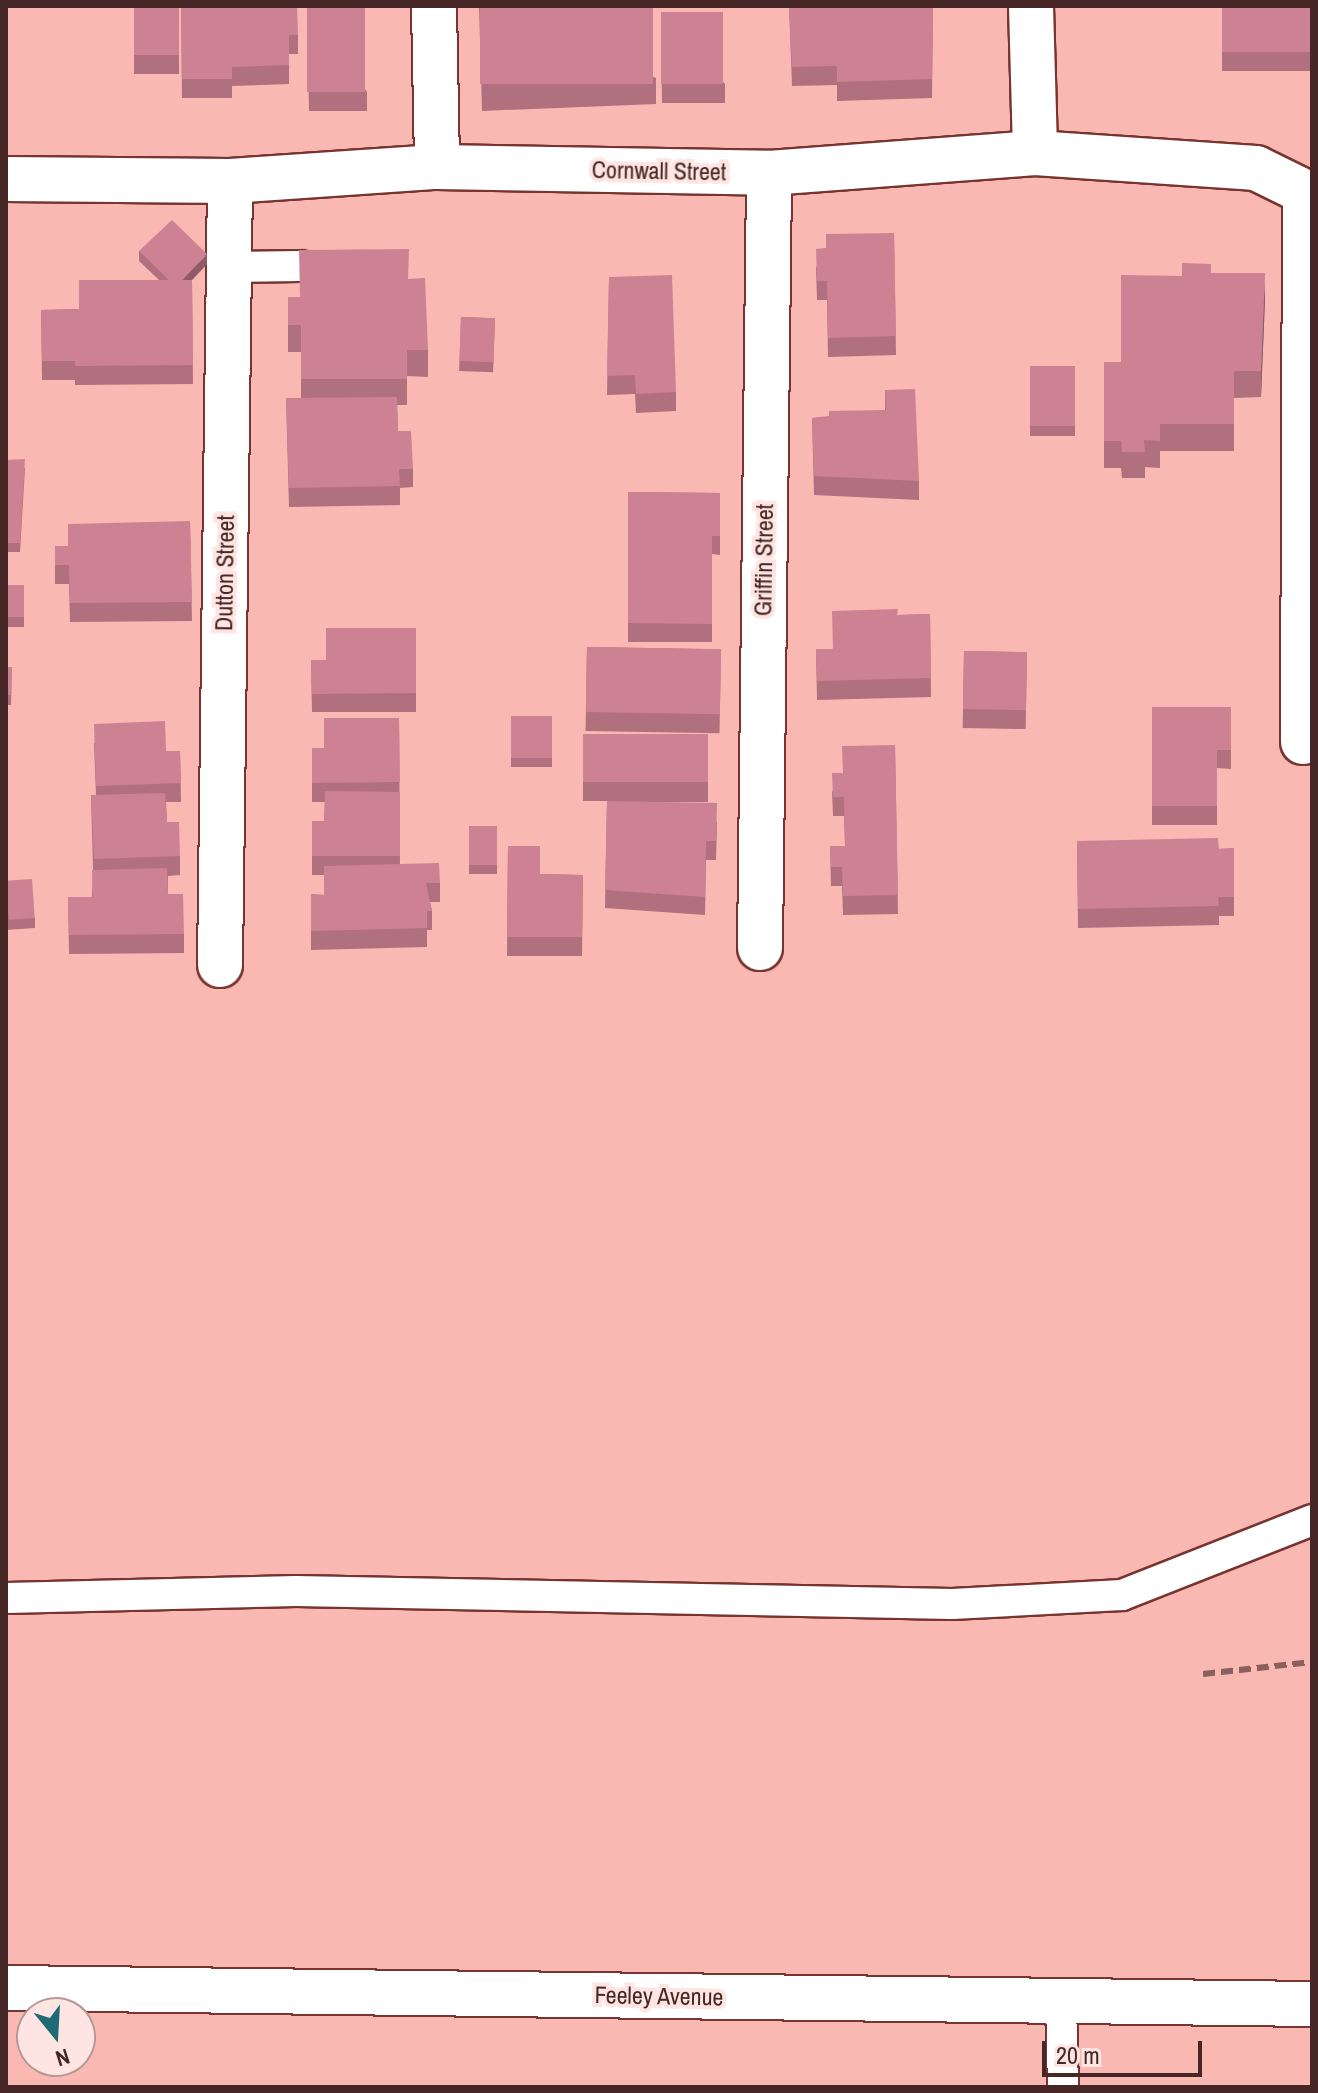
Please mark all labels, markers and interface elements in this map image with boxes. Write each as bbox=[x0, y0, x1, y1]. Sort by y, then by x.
street label: Cornwall Street bbox=[591, 155, 727, 187]
street label: Griffin Street bbox=[749, 504, 779, 616]
street label: Dutton Street bbox=[210, 515, 240, 631]
street label: Feeley Avenue bbox=[594, 1980, 724, 2012]
north arrow bbox=[16, 1997, 96, 2077]
scale bar bbox=[1046, 2025, 1206, 2075]
text: 20 m bbox=[1056, 2039, 1100, 2071]
text: N bbox=[52, 2042, 74, 2074]

